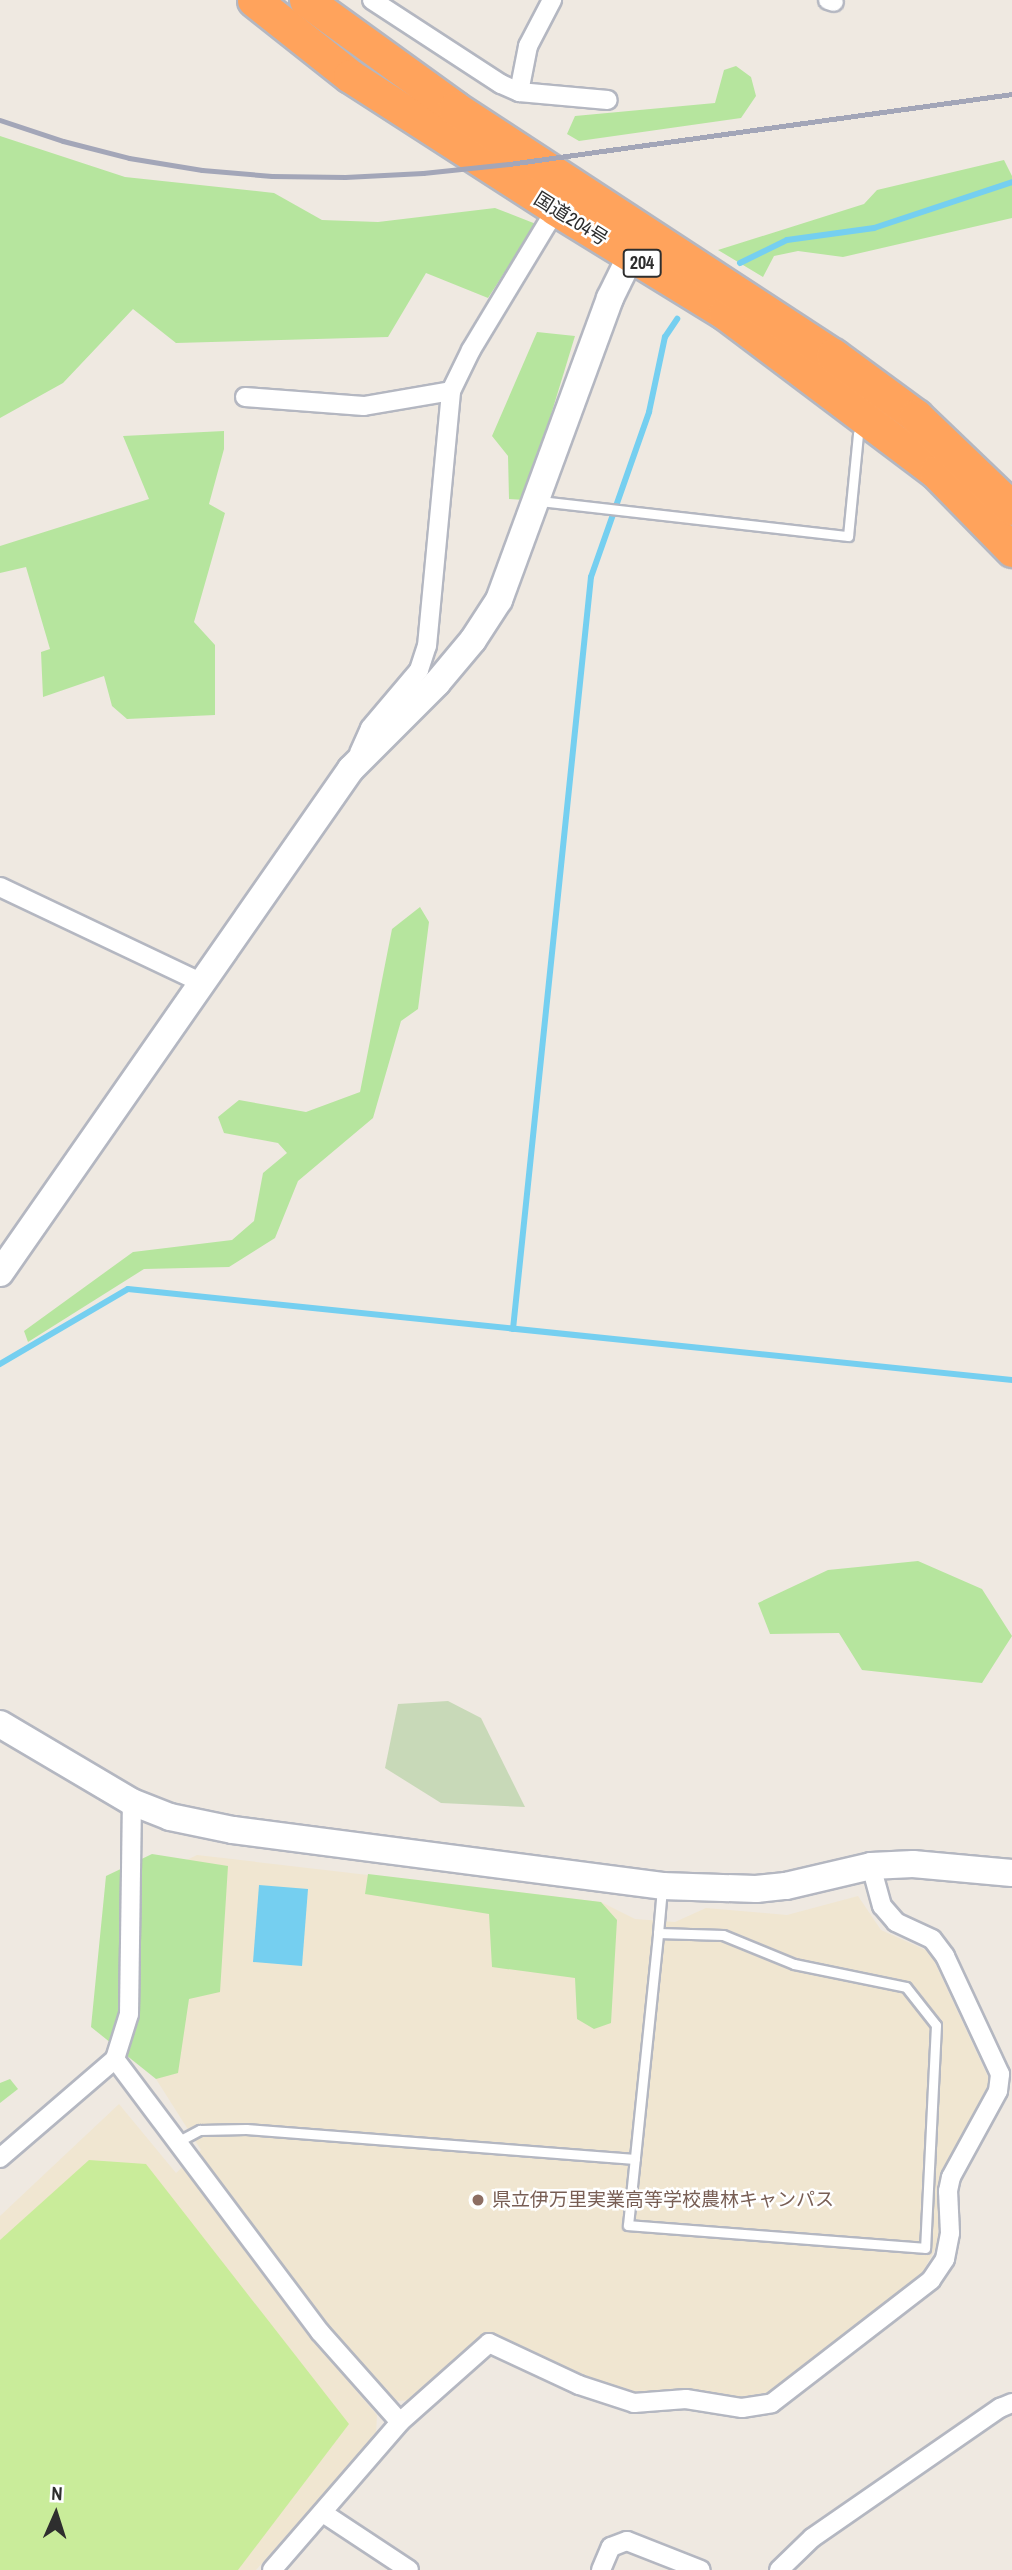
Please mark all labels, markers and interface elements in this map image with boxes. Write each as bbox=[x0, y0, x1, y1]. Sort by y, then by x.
street label: 国道204号 bbox=[530, 187, 612, 251]
road number: 204 bbox=[621, 248, 663, 278]
place label: 県立伊万里実業高等学校農林キャンパス bbox=[492, 2189, 834, 2211]
marker: 県立伊万里実業高等学校農林キャンパス bbox=[470, 2192, 486, 2208]
north arrow bbox=[21, 2479, 91, 2549]
text: N bbox=[51, 2480, 63, 2506]

